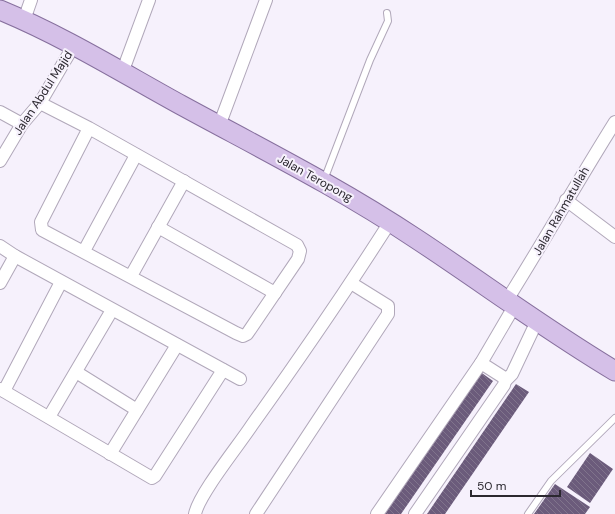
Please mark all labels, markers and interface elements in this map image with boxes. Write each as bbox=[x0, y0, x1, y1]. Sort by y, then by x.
street label: Jalan Abdul Majid bbox=[10, 48, 76, 138]
street label: Jalan Teropong bbox=[274, 151, 356, 205]
street label: Jalan Rahmatullah bbox=[529, 164, 593, 258]
scale bar bbox=[471, 472, 560, 498]
text: 50 m bbox=[477, 478, 506, 494]

